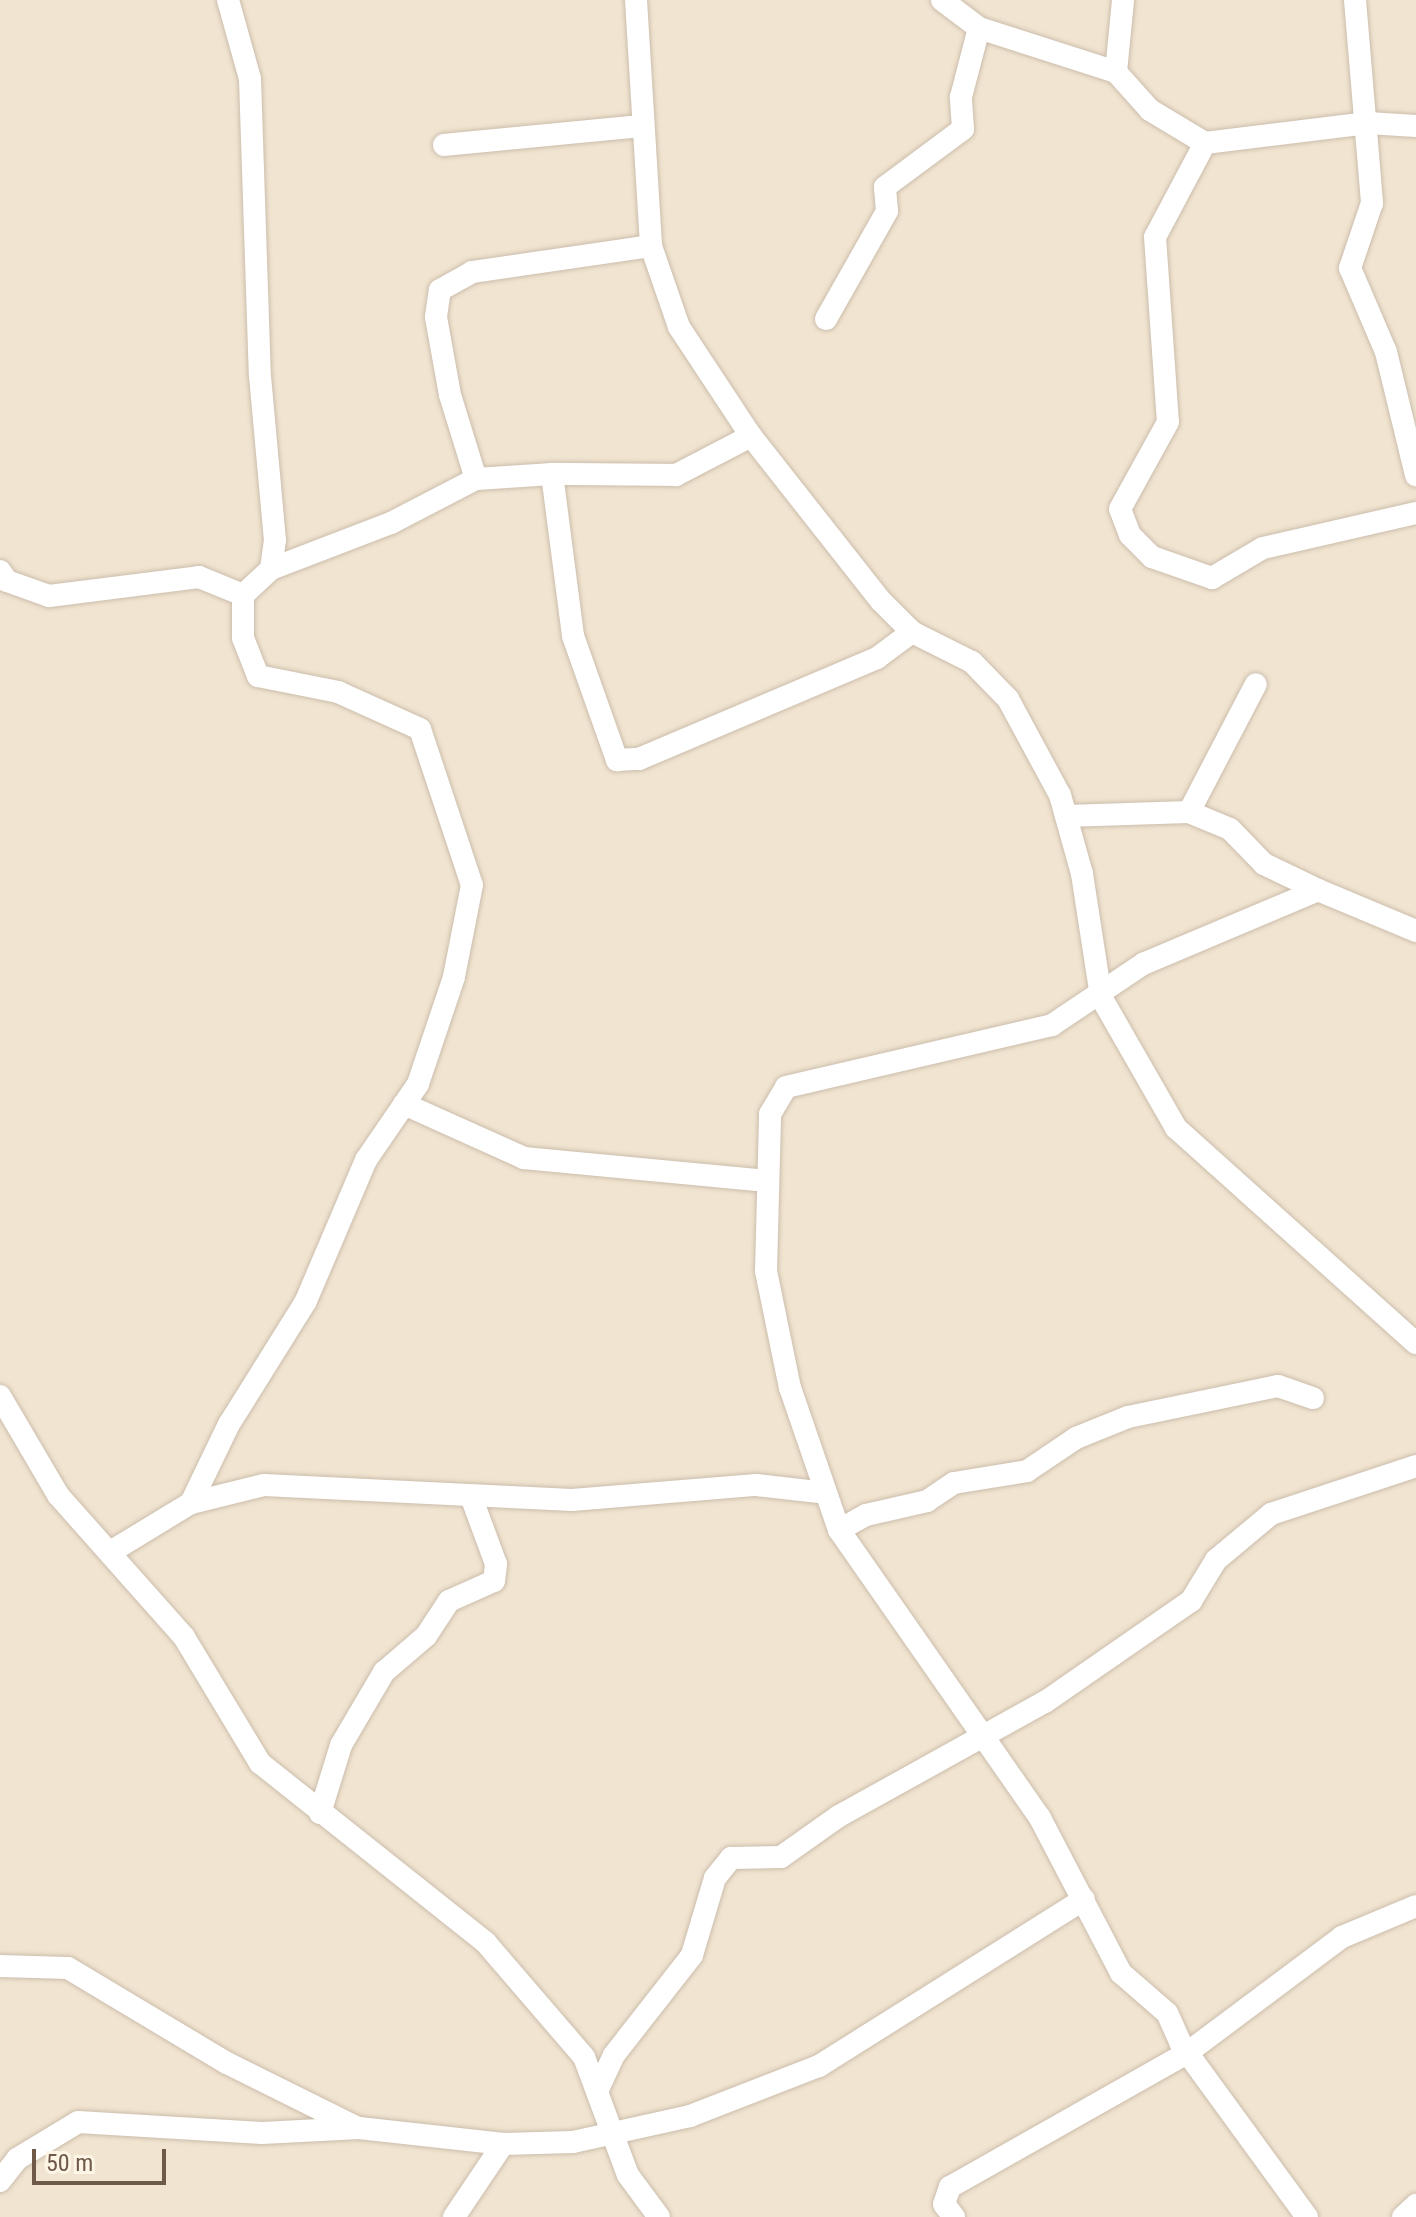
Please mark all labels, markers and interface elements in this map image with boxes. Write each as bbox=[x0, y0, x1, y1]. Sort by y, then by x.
scale bar bbox=[36, 2133, 170, 2183]
text: 50 m bbox=[46, 2149, 93, 2177]

